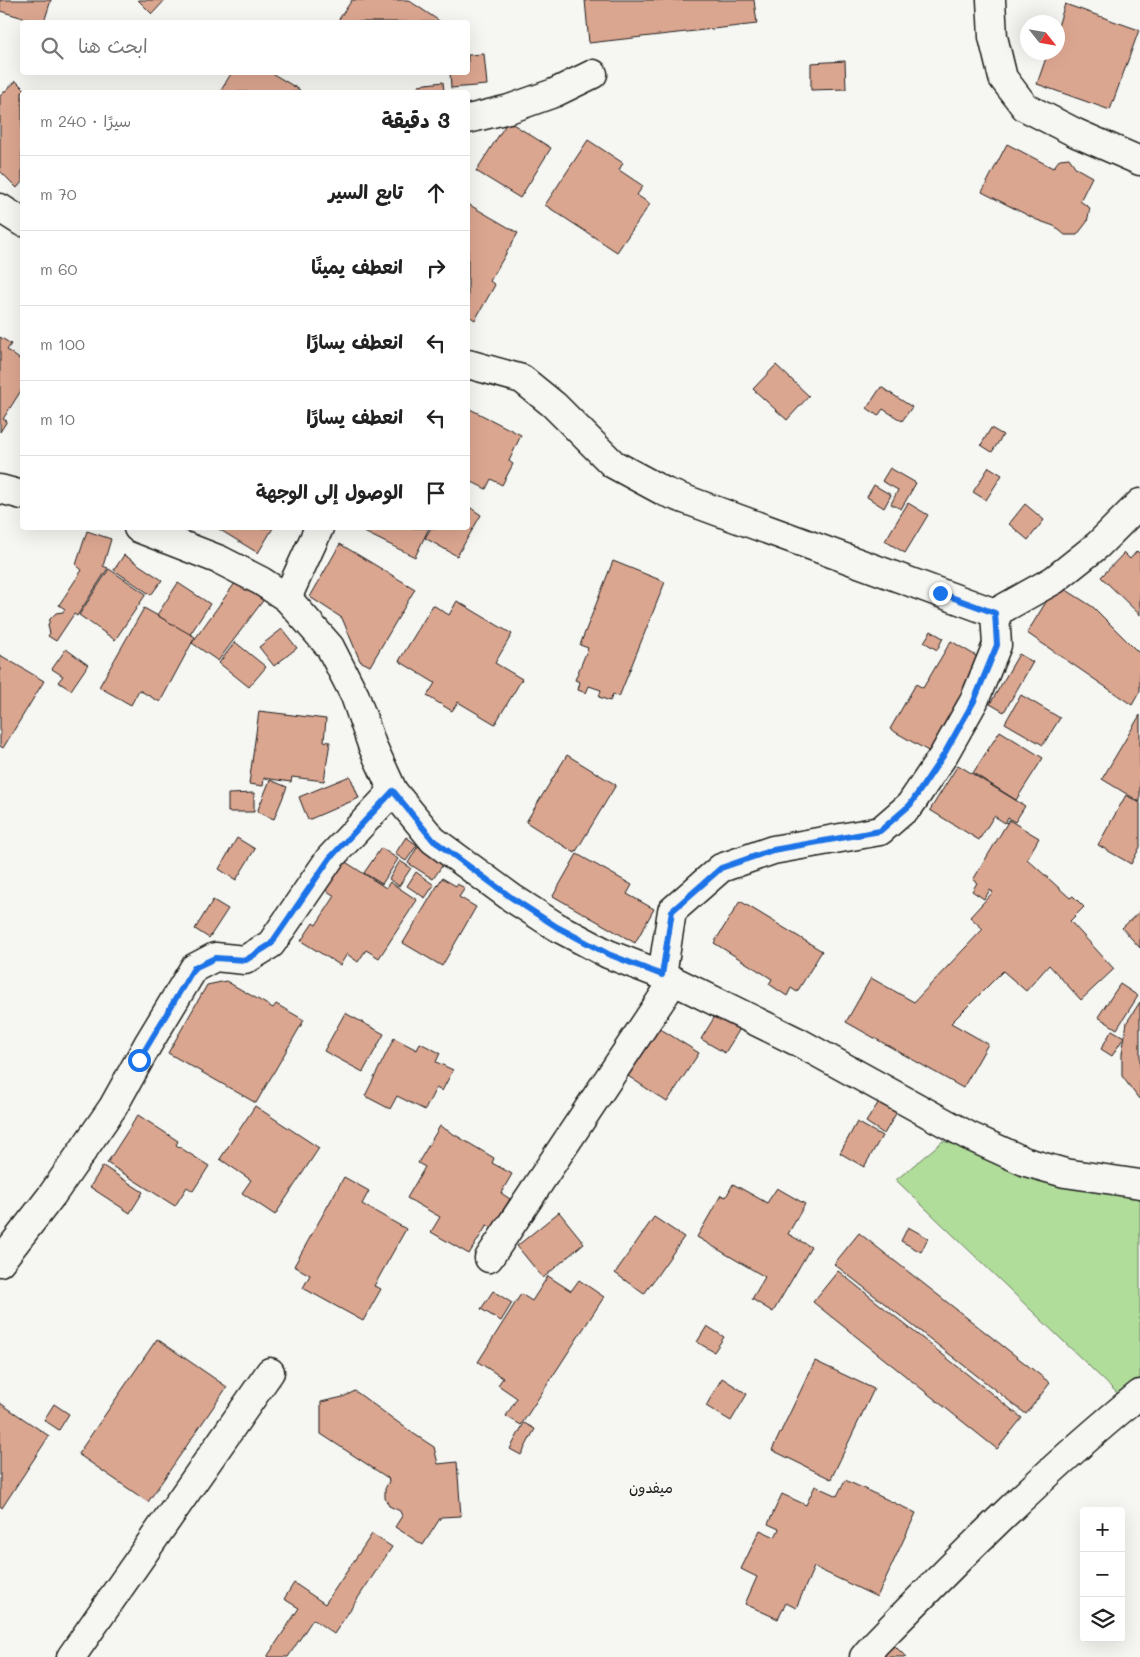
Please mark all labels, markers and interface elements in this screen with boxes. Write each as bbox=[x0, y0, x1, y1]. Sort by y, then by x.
north arrow bbox=[1020, 15, 1065, 60]
search box bbox=[20, 20, 470, 75]
text: ابحث هنا bbox=[78, 33, 148, 58]
icon: search bbox=[38, 34, 66, 62]
text: 3 دقيقة bbox=[381, 106, 450, 133]
text: سيرًا · 240 m bbox=[40, 110, 131, 131]
text: تابع السير bbox=[328, 179, 403, 204]
icon: ahead bbox=[422, 179, 450, 207]
text: 70 m bbox=[40, 183, 77, 204]
text: انعطف يمينًا bbox=[311, 254, 403, 279]
icon: right bbox=[422, 254, 450, 282]
text: 60 m bbox=[40, 258, 77, 279]
text: انعطف يسارًا bbox=[306, 329, 403, 354]
icon: left bbox=[422, 329, 450, 357]
text: 100 m bbox=[40, 333, 85, 354]
text: انعطف يسارًا bbox=[306, 404, 403, 429]
icon: left bbox=[422, 404, 450, 432]
text: 10 m bbox=[40, 408, 75, 429]
text: الوصول إلى الوجهة bbox=[256, 479, 403, 504]
icon: arrive bbox=[422, 479, 450, 507]
route end bbox=[929, 582, 952, 605]
route start bbox=[128, 1049, 151, 1072]
district label: ميفدون bbox=[629, 1477, 673, 1497]
map controls bbox=[1080, 1507, 1125, 1642]
button: + bbox=[1080, 1507, 1125, 1552]
button: − bbox=[1080, 1552, 1125, 1597]
button: layers bbox=[1080, 1597, 1125, 1642]

